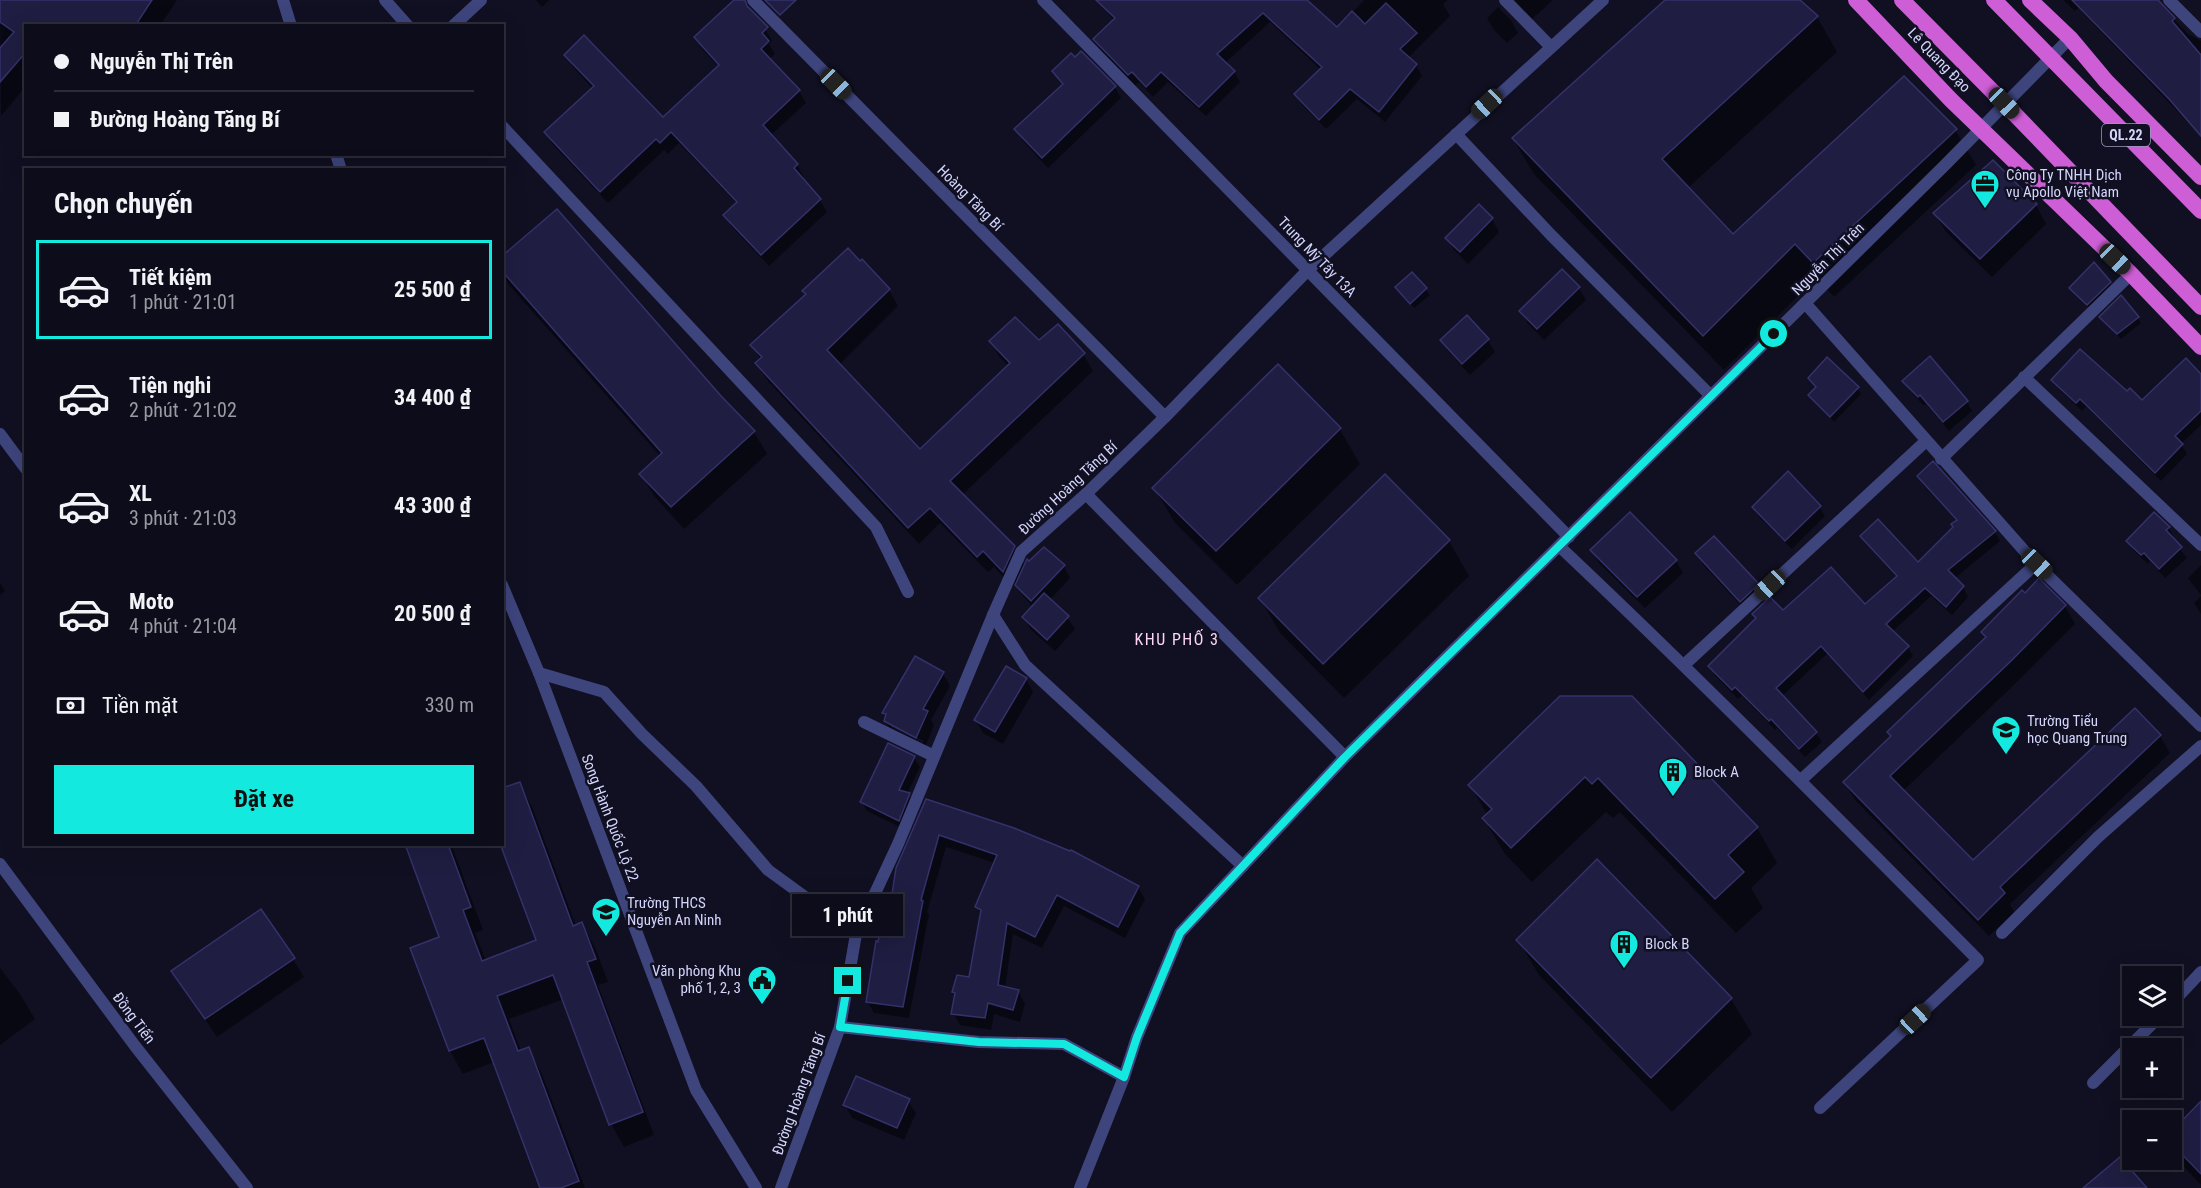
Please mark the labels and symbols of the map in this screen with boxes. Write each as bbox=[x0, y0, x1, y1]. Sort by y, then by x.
street label: Lê Quang Đạo bbox=[1904, 24, 1974, 96]
car bbox=[817, 65, 855, 103]
car bbox=[1985, 84, 2023, 122]
car bbox=[1468, 85, 1506, 123]
road number: QL.22 bbox=[2102, 124, 2150, 146]
street label: Hoàng Tăng Bí bbox=[933, 161, 1008, 236]
place label: Công Ty TNHH Dịch vụ Apollo Việt Nam bbox=[2006, 166, 2122, 201]
office icon: Công Ty TNHH Dịch vụ Apollo Việt Nam bbox=[1969, 168, 2001, 210]
street label: Trung Mỹ Tây 13A bbox=[1274, 213, 1360, 301]
street label: Nguyễn Thị Trên bbox=[1788, 219, 1868, 299]
car bbox=[2096, 240, 2134, 278]
route start bbox=[1760, 320, 1787, 347]
street label: Đường Hoàng Tăng Bí bbox=[1015, 437, 1122, 538]
car bbox=[2018, 545, 2056, 583]
car bbox=[1751, 566, 1789, 604]
district label: KHU PHỐ 3 bbox=[1135, 628, 1219, 649]
place label: Trường Tiểu học Quang Trung bbox=[2027, 712, 2127, 747]
school or university icon: Trường Tiểu học Quang Trung bbox=[1990, 714, 2022, 756]
street label: Song Hành Quốc Lộ 22 bbox=[577, 752, 643, 884]
building icon: Block A bbox=[1657, 756, 1689, 798]
place label: Block A bbox=[1694, 763, 1739, 781]
place label: Trường THCS Nguyễn An Ninh bbox=[627, 894, 721, 929]
callout: 1 phút bbox=[792, 894, 904, 936]
school or university icon: Trường THCS Nguyễn An Ninh bbox=[590, 896, 622, 938]
building icon: Block B bbox=[1608, 928, 1640, 970]
place label: Block B bbox=[1645, 935, 1689, 953]
place label: Văn phòng Khu phố 1, 2, 3 bbox=[652, 962, 741, 997]
public building icon: Văn phòng Khu phố 1, 2, 3 bbox=[746, 964, 778, 1006]
route end bbox=[834, 967, 861, 994]
street label: Đồng Tiến bbox=[109, 989, 159, 1047]
car bbox=[1896, 1000, 1934, 1038]
street label: Đường Hoàng Tăng Bí bbox=[769, 1029, 830, 1157]

